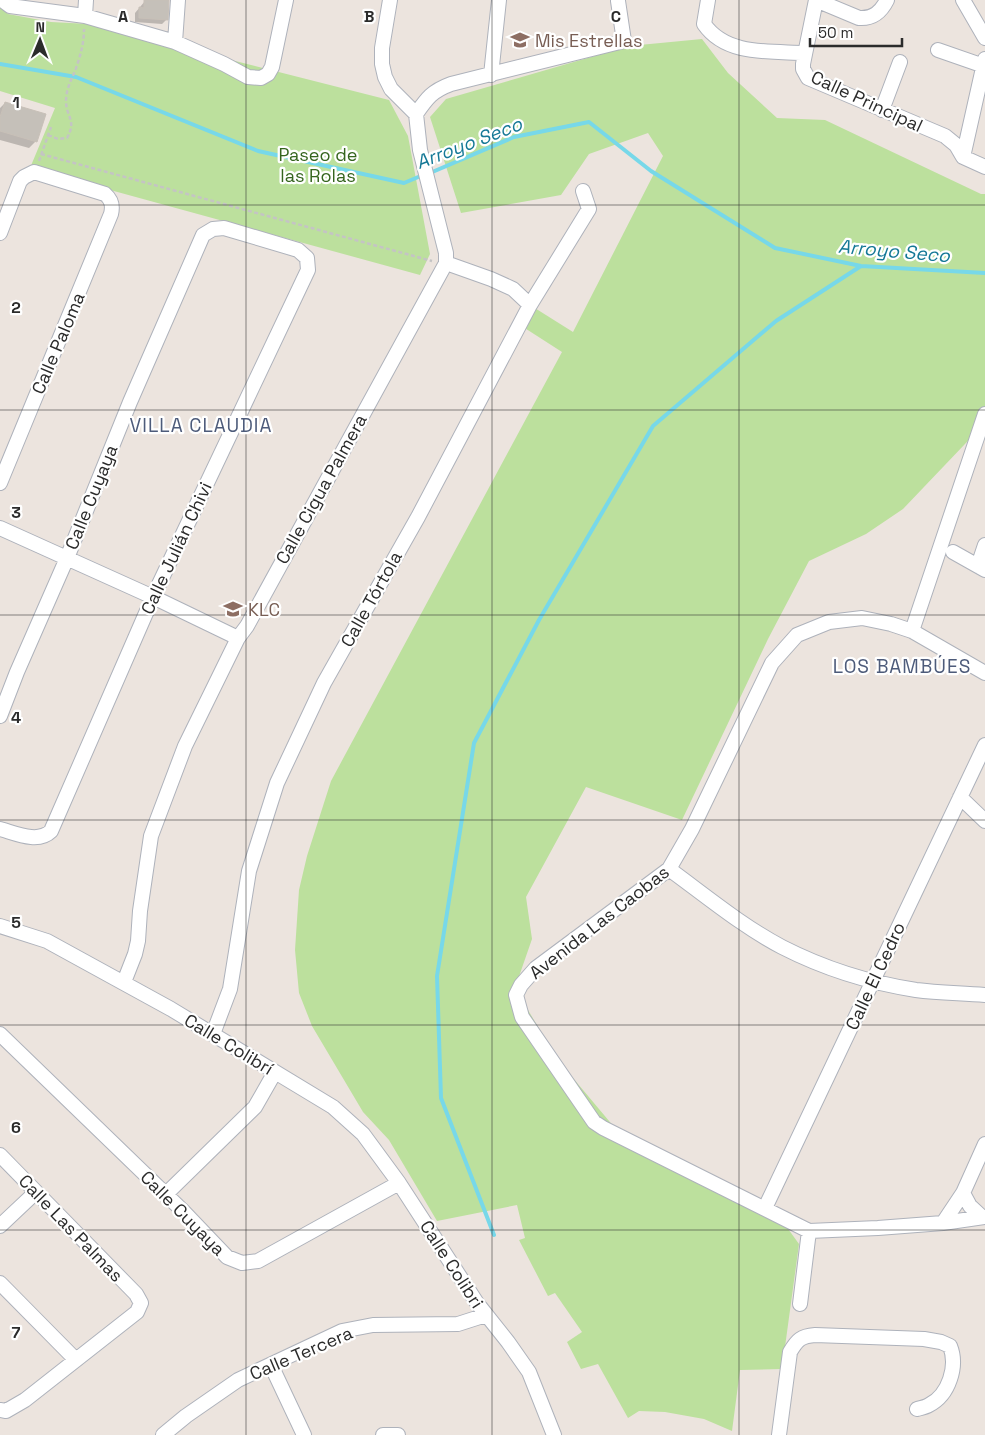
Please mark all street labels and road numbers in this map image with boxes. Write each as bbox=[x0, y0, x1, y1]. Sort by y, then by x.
street label: Calle Principal bbox=[807, 65, 927, 137]
street label: Calle Paloma bbox=[26, 289, 90, 397]
street label: Calle Cigua Palmera bbox=[270, 410, 372, 568]
street label: Calle Cuyaya bbox=[60, 441, 122, 553]
street label: Calle Julián Chivi bbox=[135, 478, 217, 618]
street label: Calle Tórtola bbox=[335, 547, 407, 651]
street label: Avenida Las Caobas bbox=[524, 860, 674, 984]
street label: Calle El Cedro bbox=[840, 918, 910, 1034]
street label: Calle Colibrí bbox=[180, 1008, 278, 1080]
street label: Calle Cuyaya bbox=[136, 1166, 230, 1260]
street label: Calle Las Palmas bbox=[14, 1169, 128, 1287]
street label: Calle Colibri bbox=[415, 1216, 489, 1312]
street label: Calle Tercera bbox=[246, 1321, 356, 1385]

